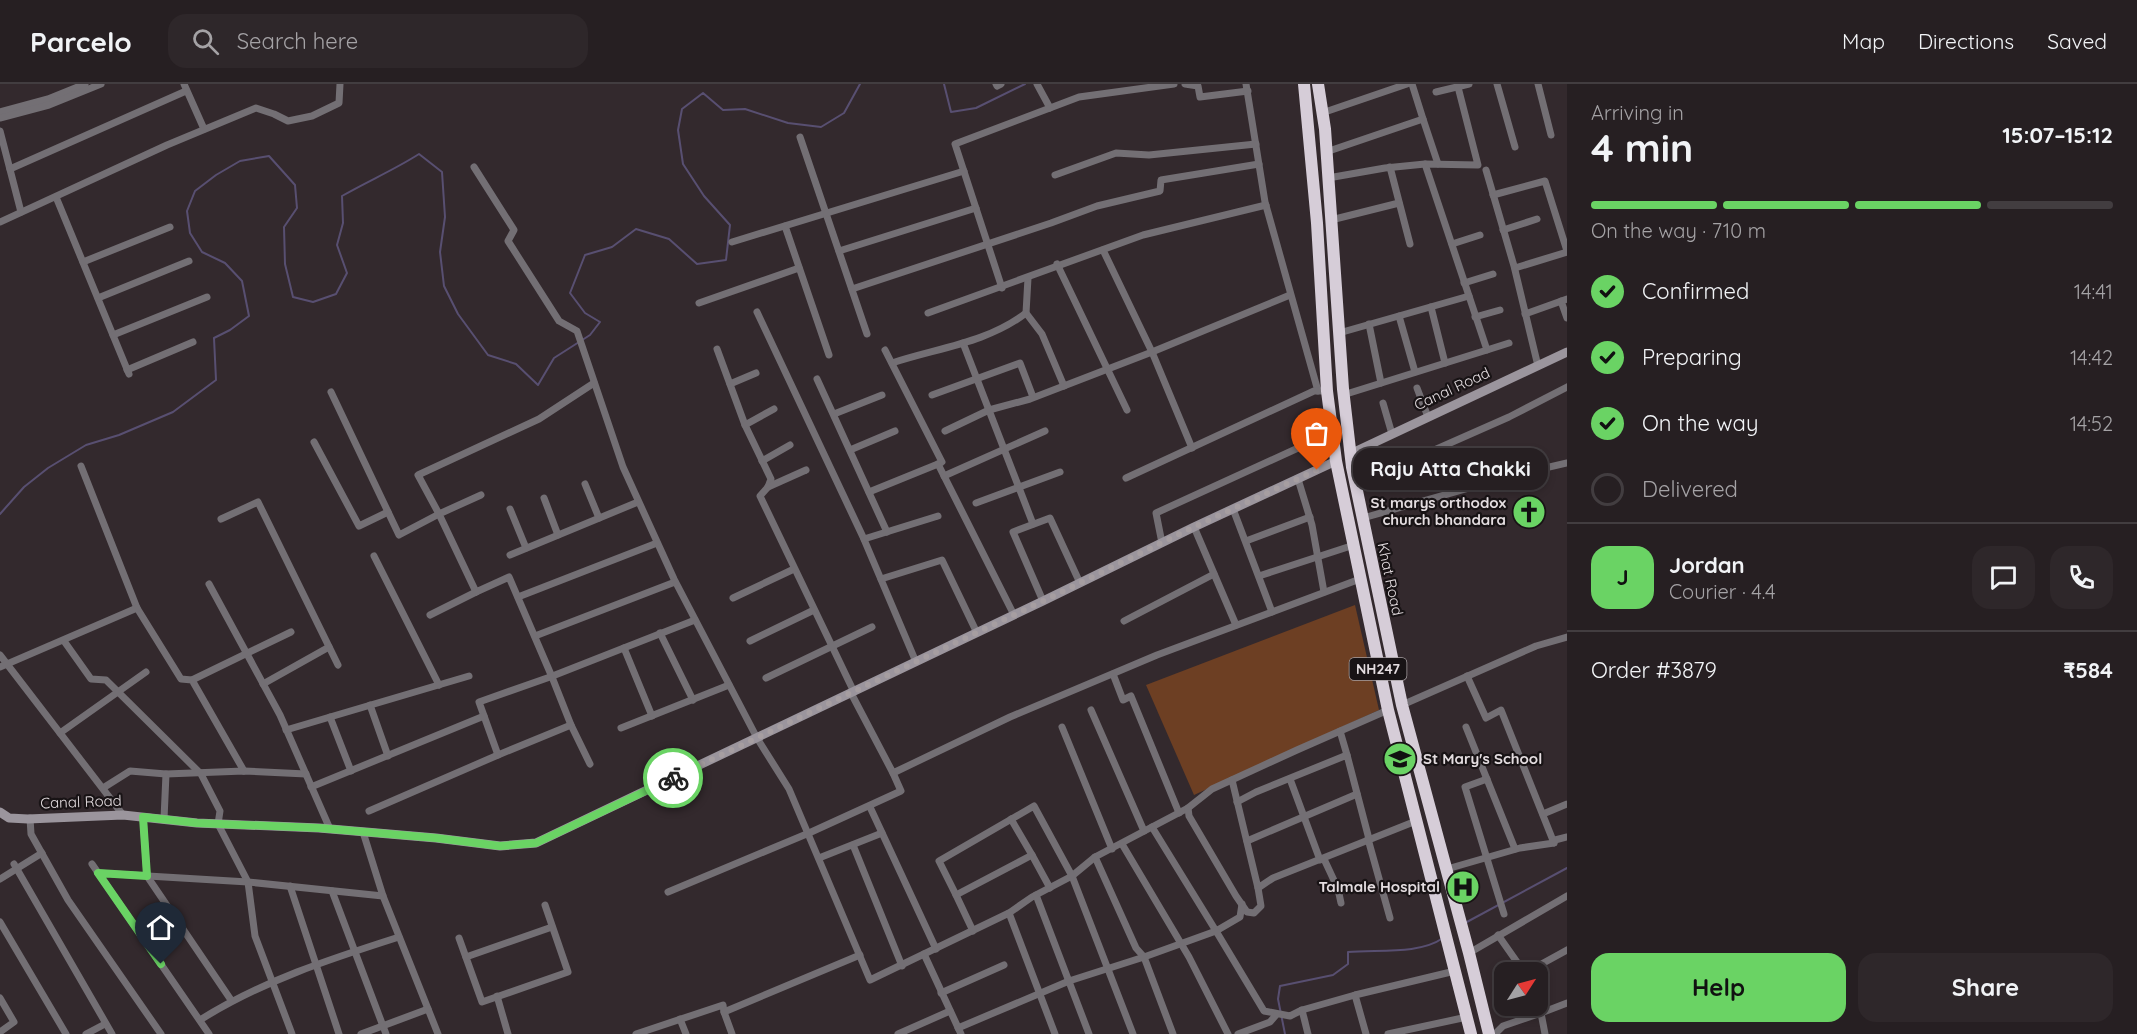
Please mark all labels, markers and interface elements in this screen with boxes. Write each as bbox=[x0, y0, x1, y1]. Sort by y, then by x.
search box bbox=[168, 14, 588, 68]
text: Parcelo bbox=[30, 24, 132, 59]
icon: search bbox=[189, 25, 222, 58]
text: Search here bbox=[237, 27, 358, 55]
text: Map bbox=[1842, 28, 1885, 54]
text: Directions bbox=[1918, 28, 2014, 54]
text: Saved bbox=[2047, 28, 2107, 54]
text: Arriving in bbox=[1591, 100, 1684, 125]
text: 15:07–15:12 bbox=[2002, 121, 2113, 149]
text: 4 min bbox=[1591, 123, 1693, 172]
text: On the way · 710 m bbox=[1591, 218, 1766, 243]
icon: check bbox=[1591, 275, 1624, 308]
text: Confirmed bbox=[1642, 277, 1749, 305]
text: 14:41 bbox=[2074, 279, 2113, 304]
icon: check bbox=[1591, 341, 1624, 374]
text: Preparing bbox=[1642, 343, 1742, 371]
text: 14:42 bbox=[2070, 345, 2113, 370]
street label: Canal Road bbox=[1411, 363, 1493, 414]
icon: check bbox=[1591, 407, 1624, 440]
pin bbox=[1291, 408, 1342, 470]
text: On the way bbox=[1642, 409, 1758, 437]
text: 14:52 bbox=[2070, 411, 2113, 436]
icon: bag bbox=[1300, 417, 1333, 450]
callout: Raju Atta Chakki bbox=[1353, 449, 1548, 491]
text: Raju Atta Chakki bbox=[1370, 456, 1531, 481]
text: Delivered bbox=[1642, 475, 1738, 503]
place label: St marys orthodox church bhandara bbox=[1371, 493, 1507, 529]
church icon: St marys orthodox church bhandara bbox=[1511, 494, 1547, 530]
street label: Khat Road bbox=[1373, 541, 1407, 617]
button: chat bbox=[1972, 546, 2035, 609]
button: phone bbox=[2050, 546, 2113, 609]
text: Jordan bbox=[1669, 551, 1745, 579]
text: J bbox=[1616, 563, 1629, 591]
text: Courier · 4.4 bbox=[1669, 579, 1775, 604]
text: Order #3879 bbox=[1591, 656, 1717, 684]
text: ₹584 bbox=[2063, 656, 2113, 684]
road number: NH247 bbox=[1350, 658, 1406, 680]
school or university icon: St Mary's School bbox=[1382, 741, 1418, 777]
courier bbox=[643, 748, 703, 808]
place label: St Mary's School bbox=[1423, 749, 1542, 768]
icon: bike bbox=[657, 762, 690, 795]
street label: Canal Road bbox=[40, 791, 122, 812]
hospital icon: Talmale Hospital bbox=[1445, 869, 1481, 905]
place label: Talmale Hospital bbox=[1318, 877, 1440, 896]
pin bbox=[135, 902, 186, 964]
icon: home bbox=[144, 911, 177, 944]
button: Help bbox=[1591, 953, 1846, 1022]
button: Share bbox=[1858, 953, 2113, 1022]
north arrow bbox=[1494, 962, 1548, 1016]
map controls bbox=[1494, 962, 1548, 1016]

